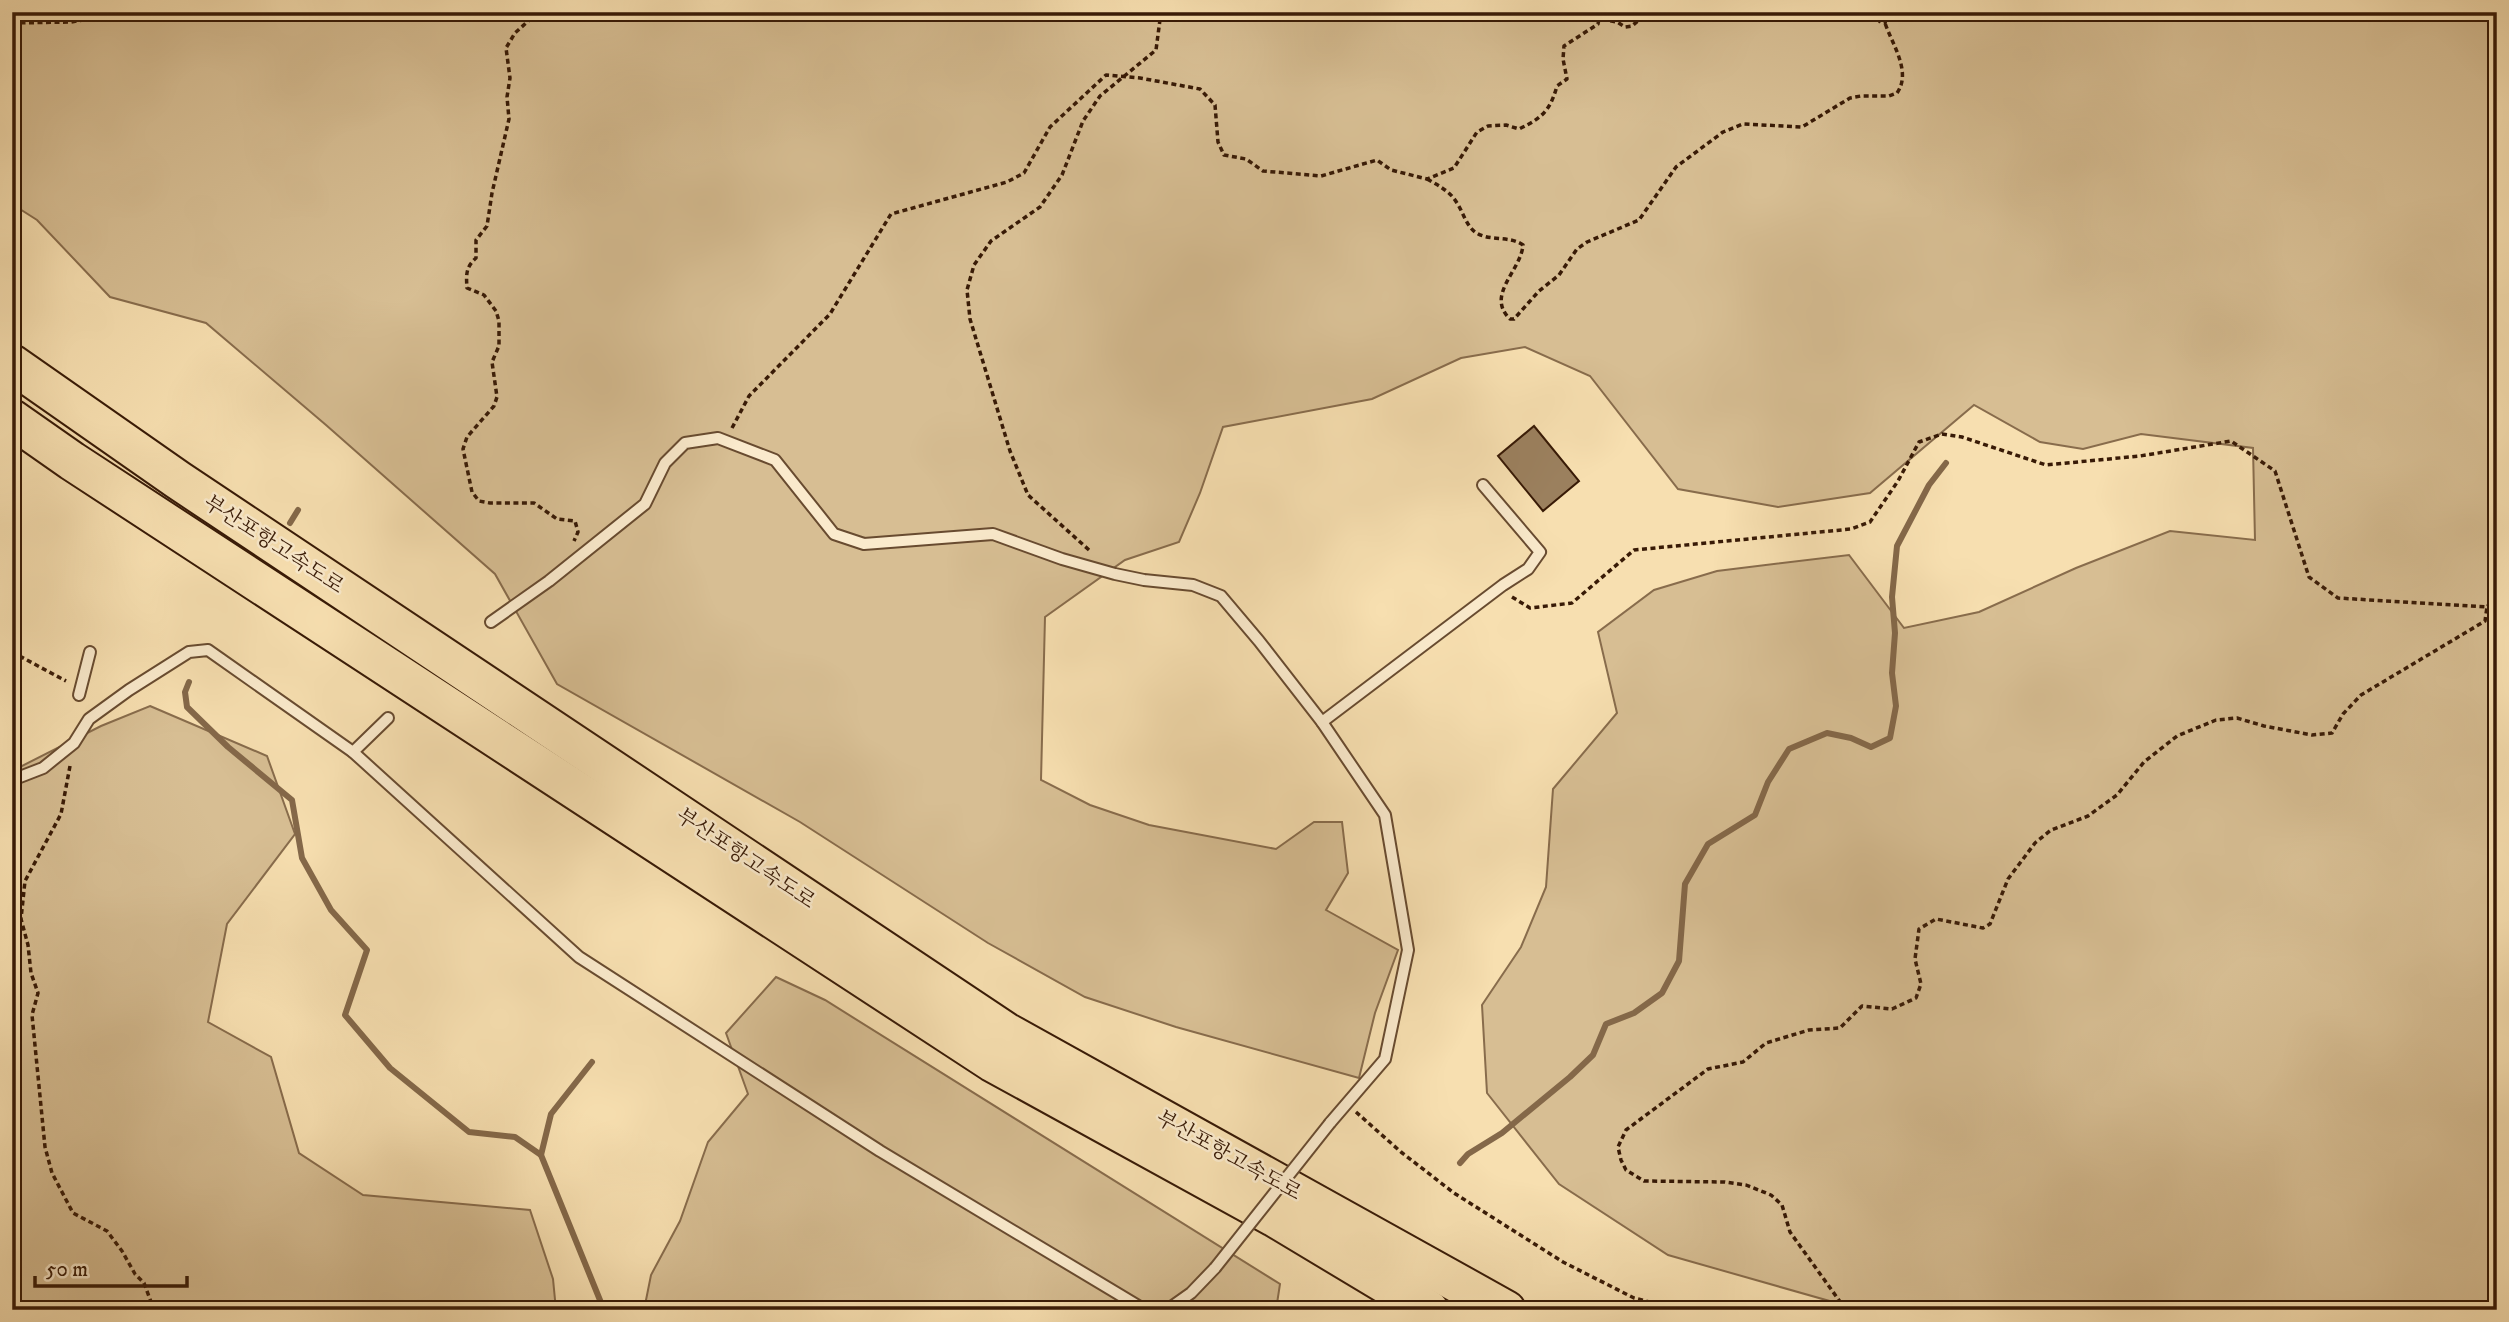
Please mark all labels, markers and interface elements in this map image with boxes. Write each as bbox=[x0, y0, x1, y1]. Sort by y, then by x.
street label: 부산포항고속도로 bbox=[198, 490, 349, 600]
street label: 부산포항고속도로 bbox=[671, 803, 820, 915]
street label: 부산포항고속도로 bbox=[1151, 1105, 1306, 1207]
scale bar bbox=[35, 1245, 187, 1289]
text: 50 m bbox=[46, 1257, 88, 1283]

